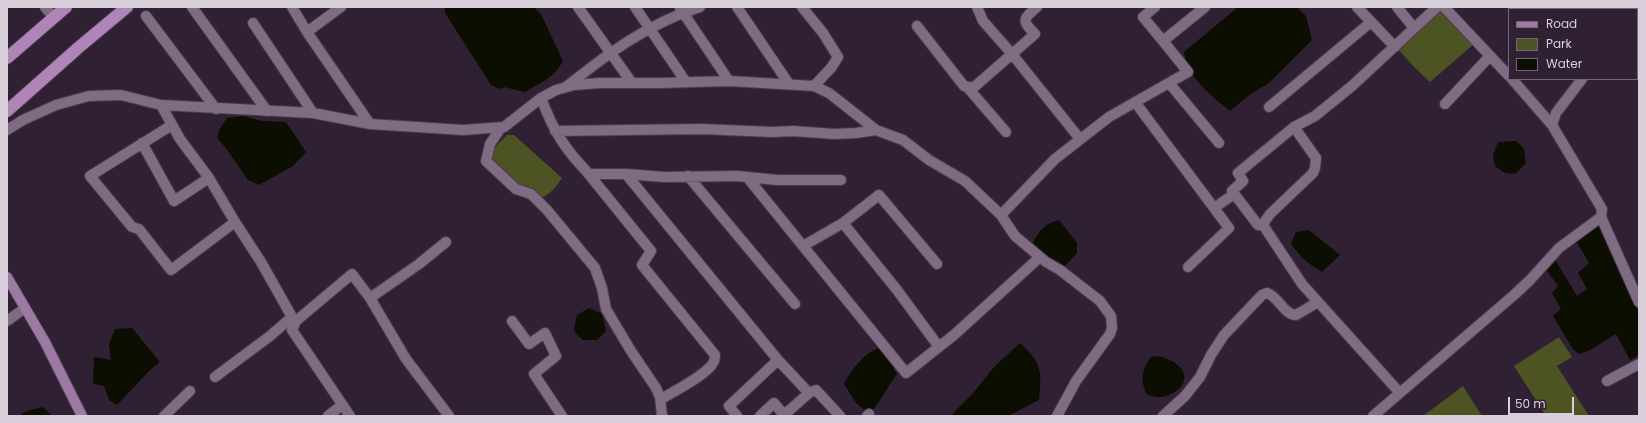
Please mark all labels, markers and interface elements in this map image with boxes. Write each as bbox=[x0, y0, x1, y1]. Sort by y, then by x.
legend bbox=[1508, 8, 1638, 80]
text: Road bbox=[1546, 15, 1577, 32]
text: Park bbox=[1546, 35, 1572, 52]
text: Water bbox=[1546, 55, 1582, 72]
scale bar bbox=[1510, 389, 1576, 415]
text: 50 m bbox=[1515, 395, 1546, 412]

